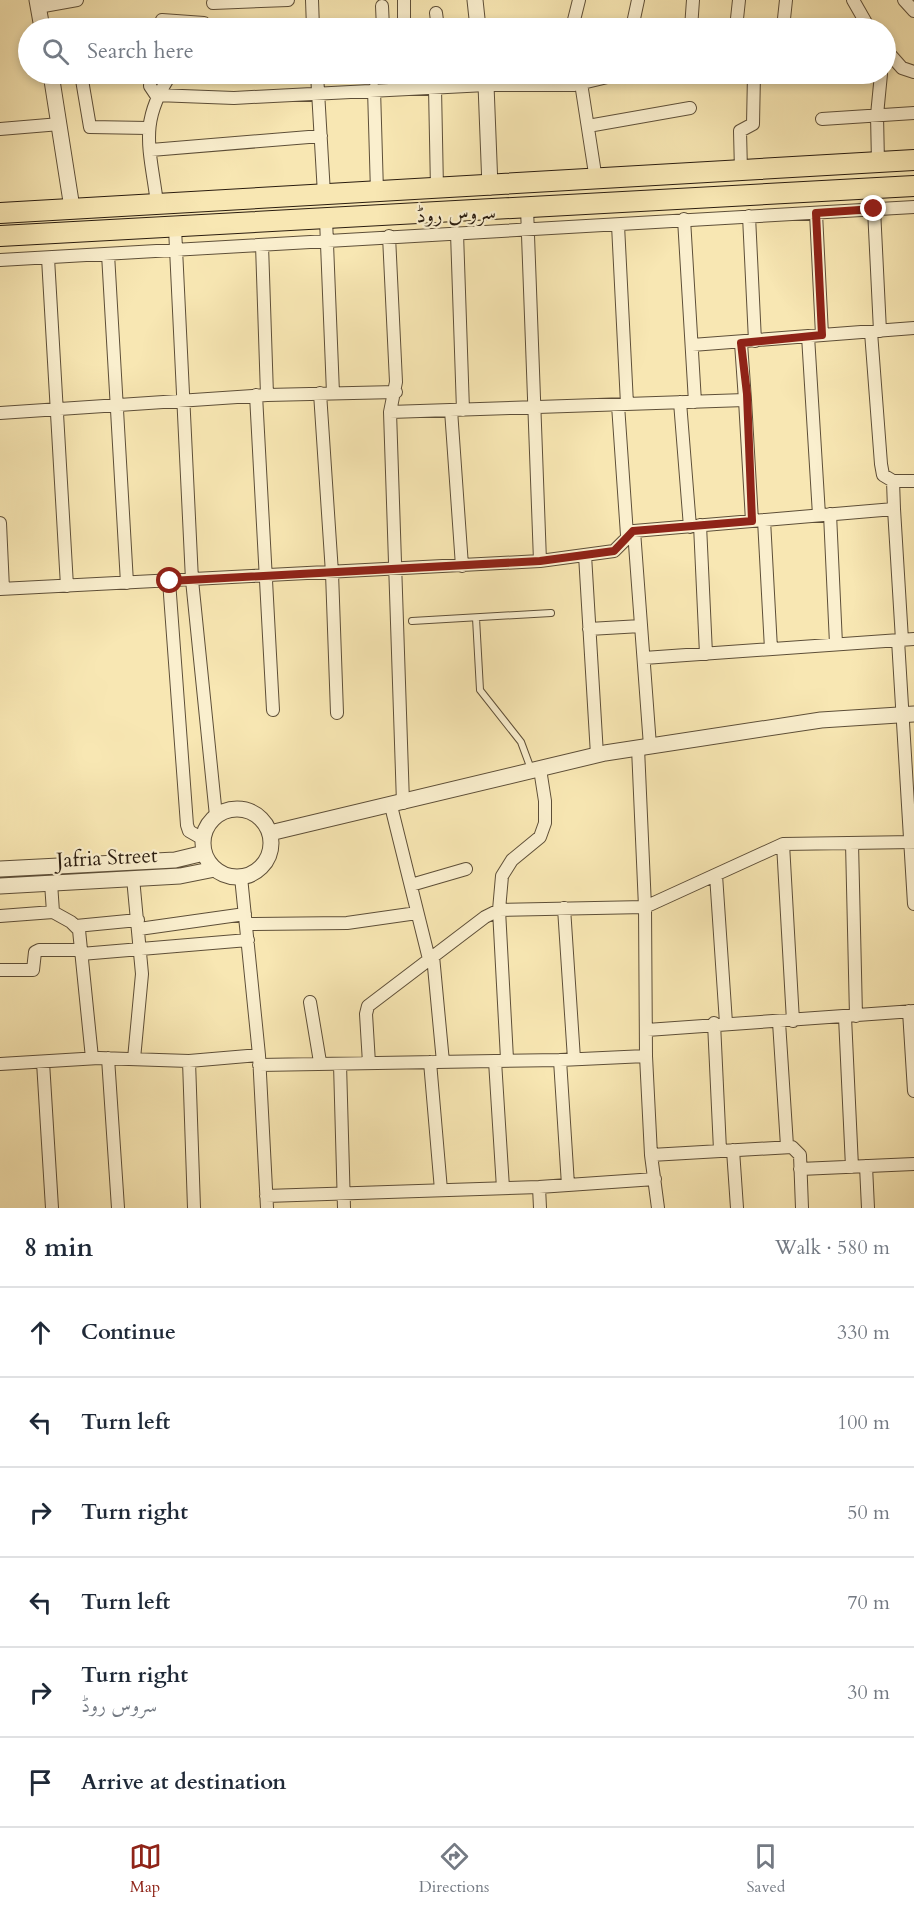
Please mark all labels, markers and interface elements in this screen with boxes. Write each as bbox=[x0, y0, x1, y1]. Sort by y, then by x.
search box bbox=[18, 18, 896, 84]
icon: search bbox=[39, 35, 72, 68]
text: Search here bbox=[87, 36, 194, 66]
route end bbox=[860, 195, 886, 221]
street label: سروس روڈ bbox=[415, 197, 497, 231]
route start bbox=[156, 567, 182, 593]
street label: Jafria Street bbox=[53, 841, 159, 875]
text: 8 min bbox=[24, 1230, 93, 1265]
text: Walk · 580 m bbox=[775, 1234, 890, 1261]
icon: ahead bbox=[24, 1316, 57, 1349]
text: Continue bbox=[81, 1317, 176, 1347]
text: 330 m bbox=[837, 1319, 890, 1346]
icon: left bbox=[24, 1406, 57, 1439]
text: Turn left bbox=[81, 1407, 170, 1437]
text: 100 m bbox=[837, 1409, 890, 1436]
icon: right bbox=[24, 1496, 57, 1529]
text: Turn right bbox=[81, 1497, 188, 1527]
text: 50 m bbox=[847, 1499, 890, 1526]
icon: left bbox=[24, 1586, 57, 1619]
text: Turn left bbox=[81, 1587, 170, 1617]
text: 70 m bbox=[847, 1589, 890, 1616]
text: Turn right bbox=[81, 1660, 188, 1690]
icon: right bbox=[24, 1676, 57, 1709]
text: 30 m bbox=[847, 1679, 890, 1706]
text: سروس روڈ bbox=[81, 1692, 157, 1719]
icon: arrive bbox=[24, 1766, 57, 1799]
text: Arrive at destination bbox=[81, 1767, 286, 1797]
tab: Map bbox=[129, 1840, 162, 1898]
tab: Directions bbox=[419, 1840, 489, 1898]
tab: Saved bbox=[747, 1840, 785, 1898]

